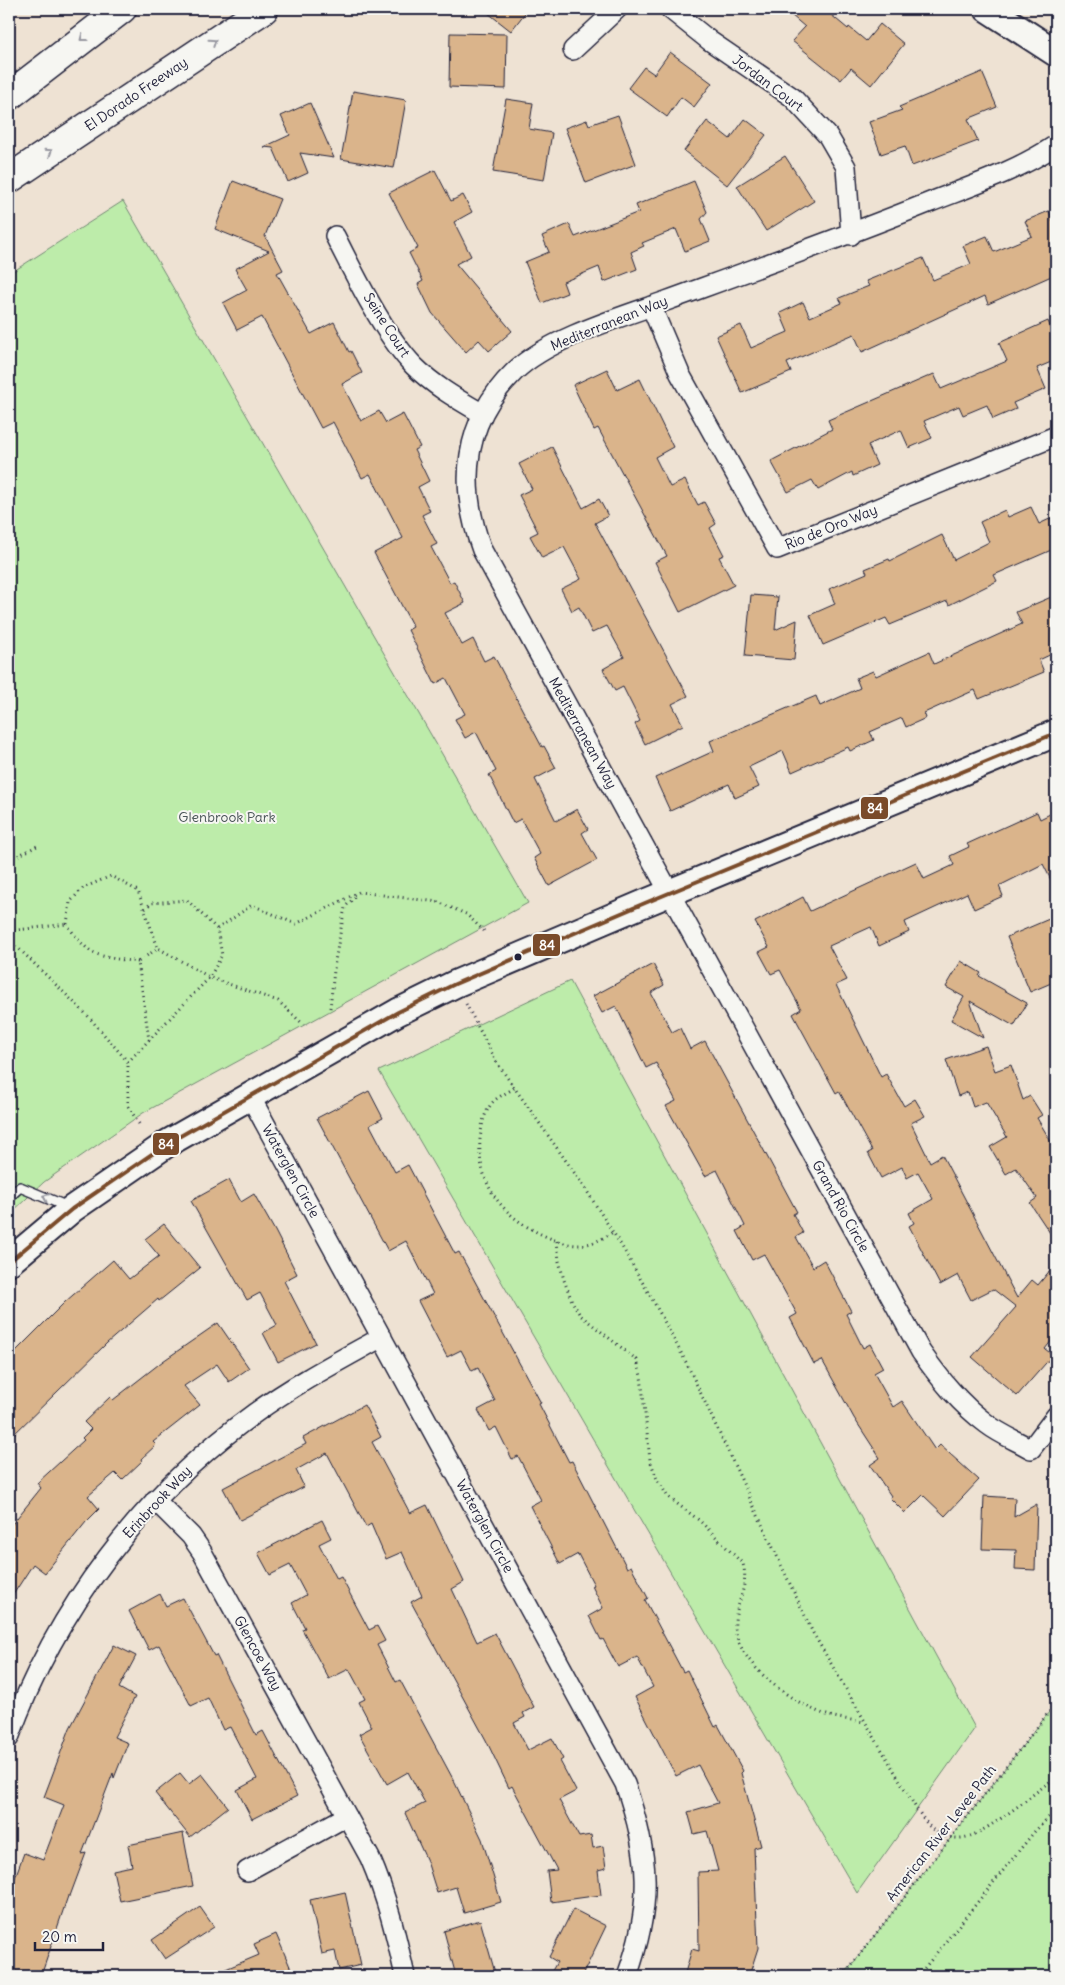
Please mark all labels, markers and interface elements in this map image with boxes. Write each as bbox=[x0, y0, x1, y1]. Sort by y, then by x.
one-way arrow bbox=[80, 33, 89, 42]
one-way arrow bbox=[208, 39, 217, 49]
street label: Jordan Court bbox=[729, 51, 807, 116]
street label: El Dorado Freeway bbox=[81, 53, 191, 135]
one-way arrow bbox=[44, 149, 53, 159]
street label: Seine Court bbox=[360, 289, 415, 361]
street label: Mediterranean Way bbox=[548, 291, 670, 355]
street label: Rio de Oro Way bbox=[782, 500, 880, 554]
street label: Mediterranean Way bbox=[545, 674, 621, 792]
line badge: 84 bbox=[860, 796, 889, 820]
text: 84 bbox=[867, 799, 883, 817]
park label: Glenbrook Park bbox=[178, 808, 276, 826]
line badge: 84 bbox=[532, 933, 561, 957]
text: 84 bbox=[539, 936, 555, 954]
unlabelled marker bbox=[513, 952, 523, 962]
street label: Waterglen Circle bbox=[258, 1121, 324, 1221]
line badge: 84 bbox=[152, 1132, 180, 1156]
text: 84 bbox=[158, 1135, 174, 1153]
street label: Grand Rio Circle bbox=[808, 1157, 874, 1255]
one-way arrow bbox=[42, 1193, 51, 1204]
street label: Erinbrook Way bbox=[119, 1462, 195, 1542]
street label: Waterglen Circle bbox=[452, 1476, 518, 1576]
street label: Glencoe Way bbox=[230, 1612, 286, 1694]
street label: American River Levee Path bbox=[882, 1761, 1000, 1905]
scale bar bbox=[35, 1920, 102, 1952]
text: 20 m bbox=[42, 1927, 77, 1946]

